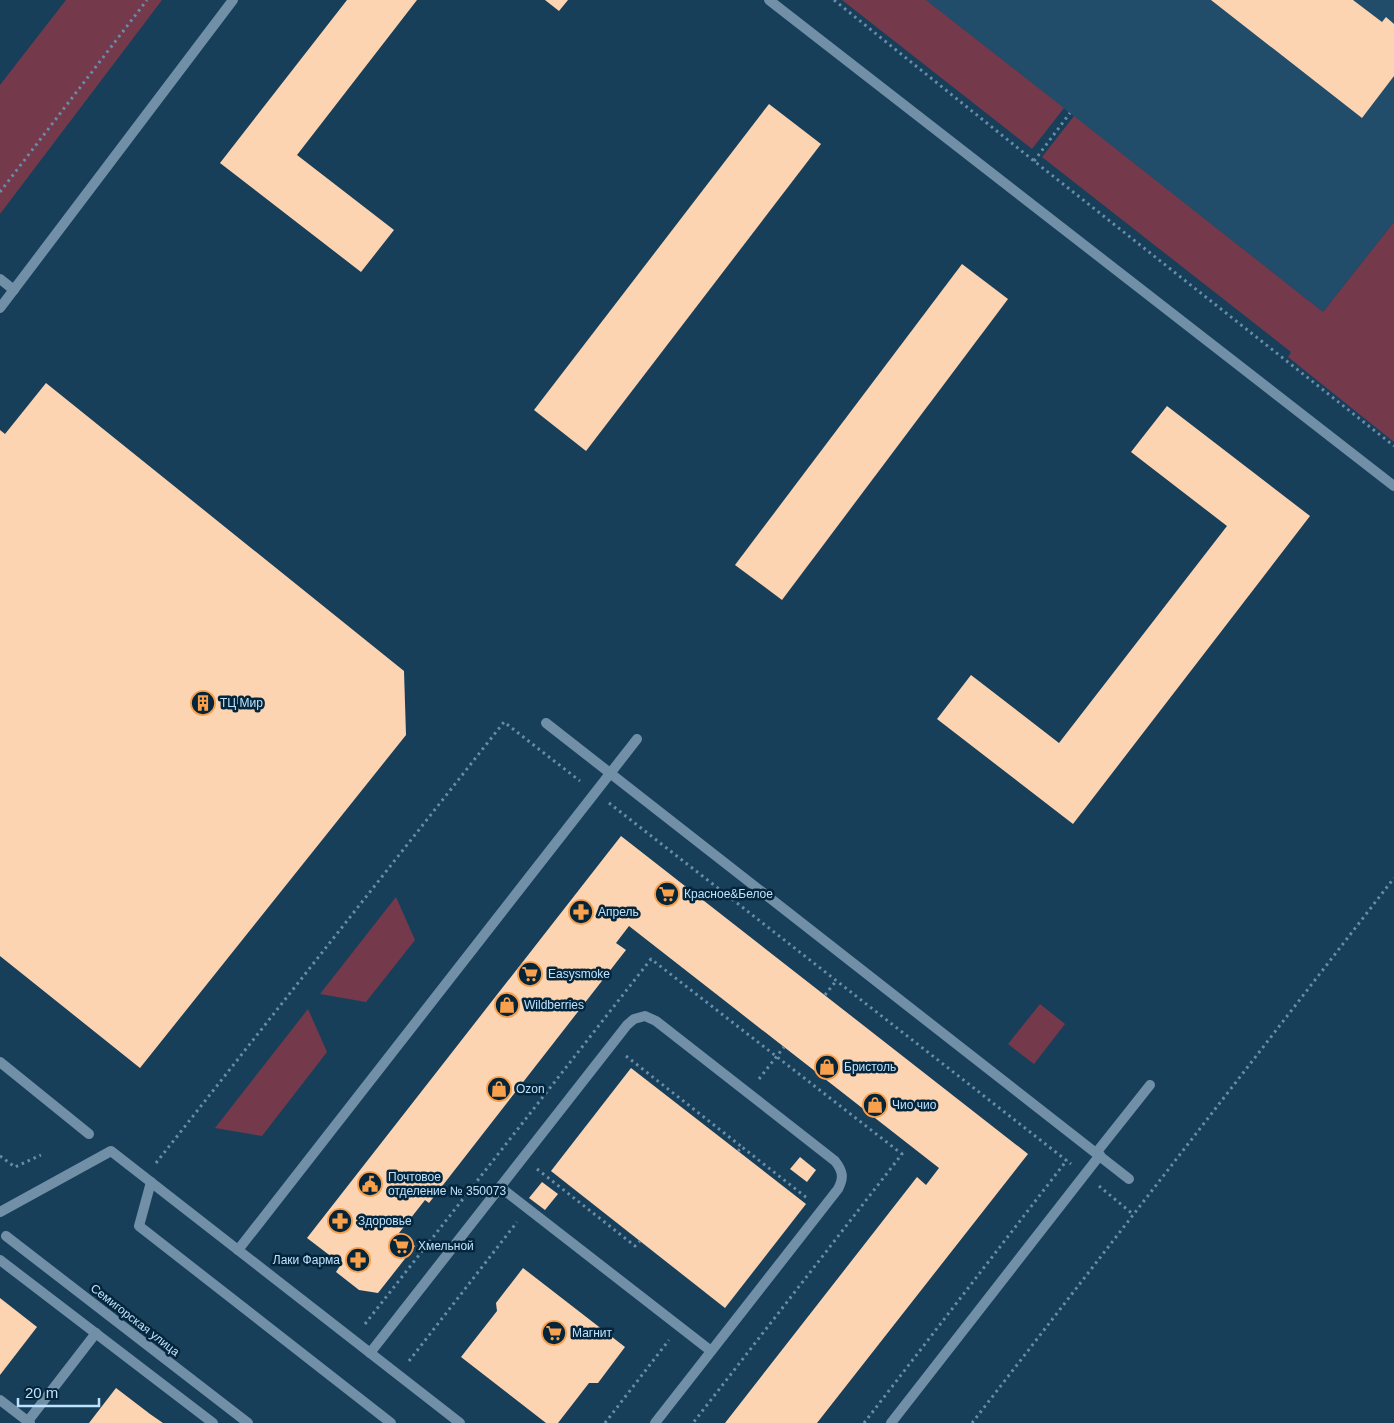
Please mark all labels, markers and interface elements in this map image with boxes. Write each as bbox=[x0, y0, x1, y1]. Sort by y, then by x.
building icon: ТЦ Мир bbox=[190, 690, 216, 716]
place label: ТЦ Мир bbox=[220, 696, 263, 710]
supermarket icon: Красное&Белое bbox=[654, 881, 680, 907]
place label: Красное&Белое bbox=[684, 887, 773, 901]
pharmacy icon: Апрель bbox=[568, 899, 594, 925]
place label: Апрель bbox=[598, 905, 639, 919]
supermarket icon: Easysmoke bbox=[517, 961, 543, 987]
place label: Easysmoke bbox=[548, 967, 610, 981]
shop icon: Wildberries bbox=[494, 992, 520, 1018]
place label: Wildberries bbox=[524, 998, 584, 1012]
shop icon: Бристоль bbox=[814, 1054, 840, 1080]
place label: Бристоль bbox=[844, 1060, 896, 1074]
shop icon: Ozon bbox=[486, 1076, 512, 1102]
place label: Ozon bbox=[516, 1082, 545, 1096]
shop icon: Чио чио bbox=[862, 1092, 888, 1118]
place label: Чио чио bbox=[892, 1098, 937, 1112]
place label: Почтовое отделение № 350073 bbox=[388, 1170, 506, 1198]
public building icon: Почтовое отделение № 350073 bbox=[357, 1171, 383, 1197]
pharmacy icon: Здоровье bbox=[327, 1208, 353, 1234]
place label: Здоровье bbox=[358, 1214, 412, 1228]
supermarket icon: Хмельной bbox=[388, 1233, 414, 1259]
place label: Хмельной bbox=[418, 1239, 474, 1253]
pharmacy icon: Лаки Фарма bbox=[345, 1247, 371, 1273]
place label: Лаки Фарма bbox=[273, 1253, 340, 1267]
street label: Семигорская улица bbox=[88, 1281, 182, 1359]
supermarket icon: Магнит bbox=[541, 1320, 567, 1346]
place label: Магнит bbox=[572, 1326, 613, 1340]
scale bar bbox=[18, 1376, 99, 1408]
text: 20 m bbox=[25, 1384, 58, 1401]

